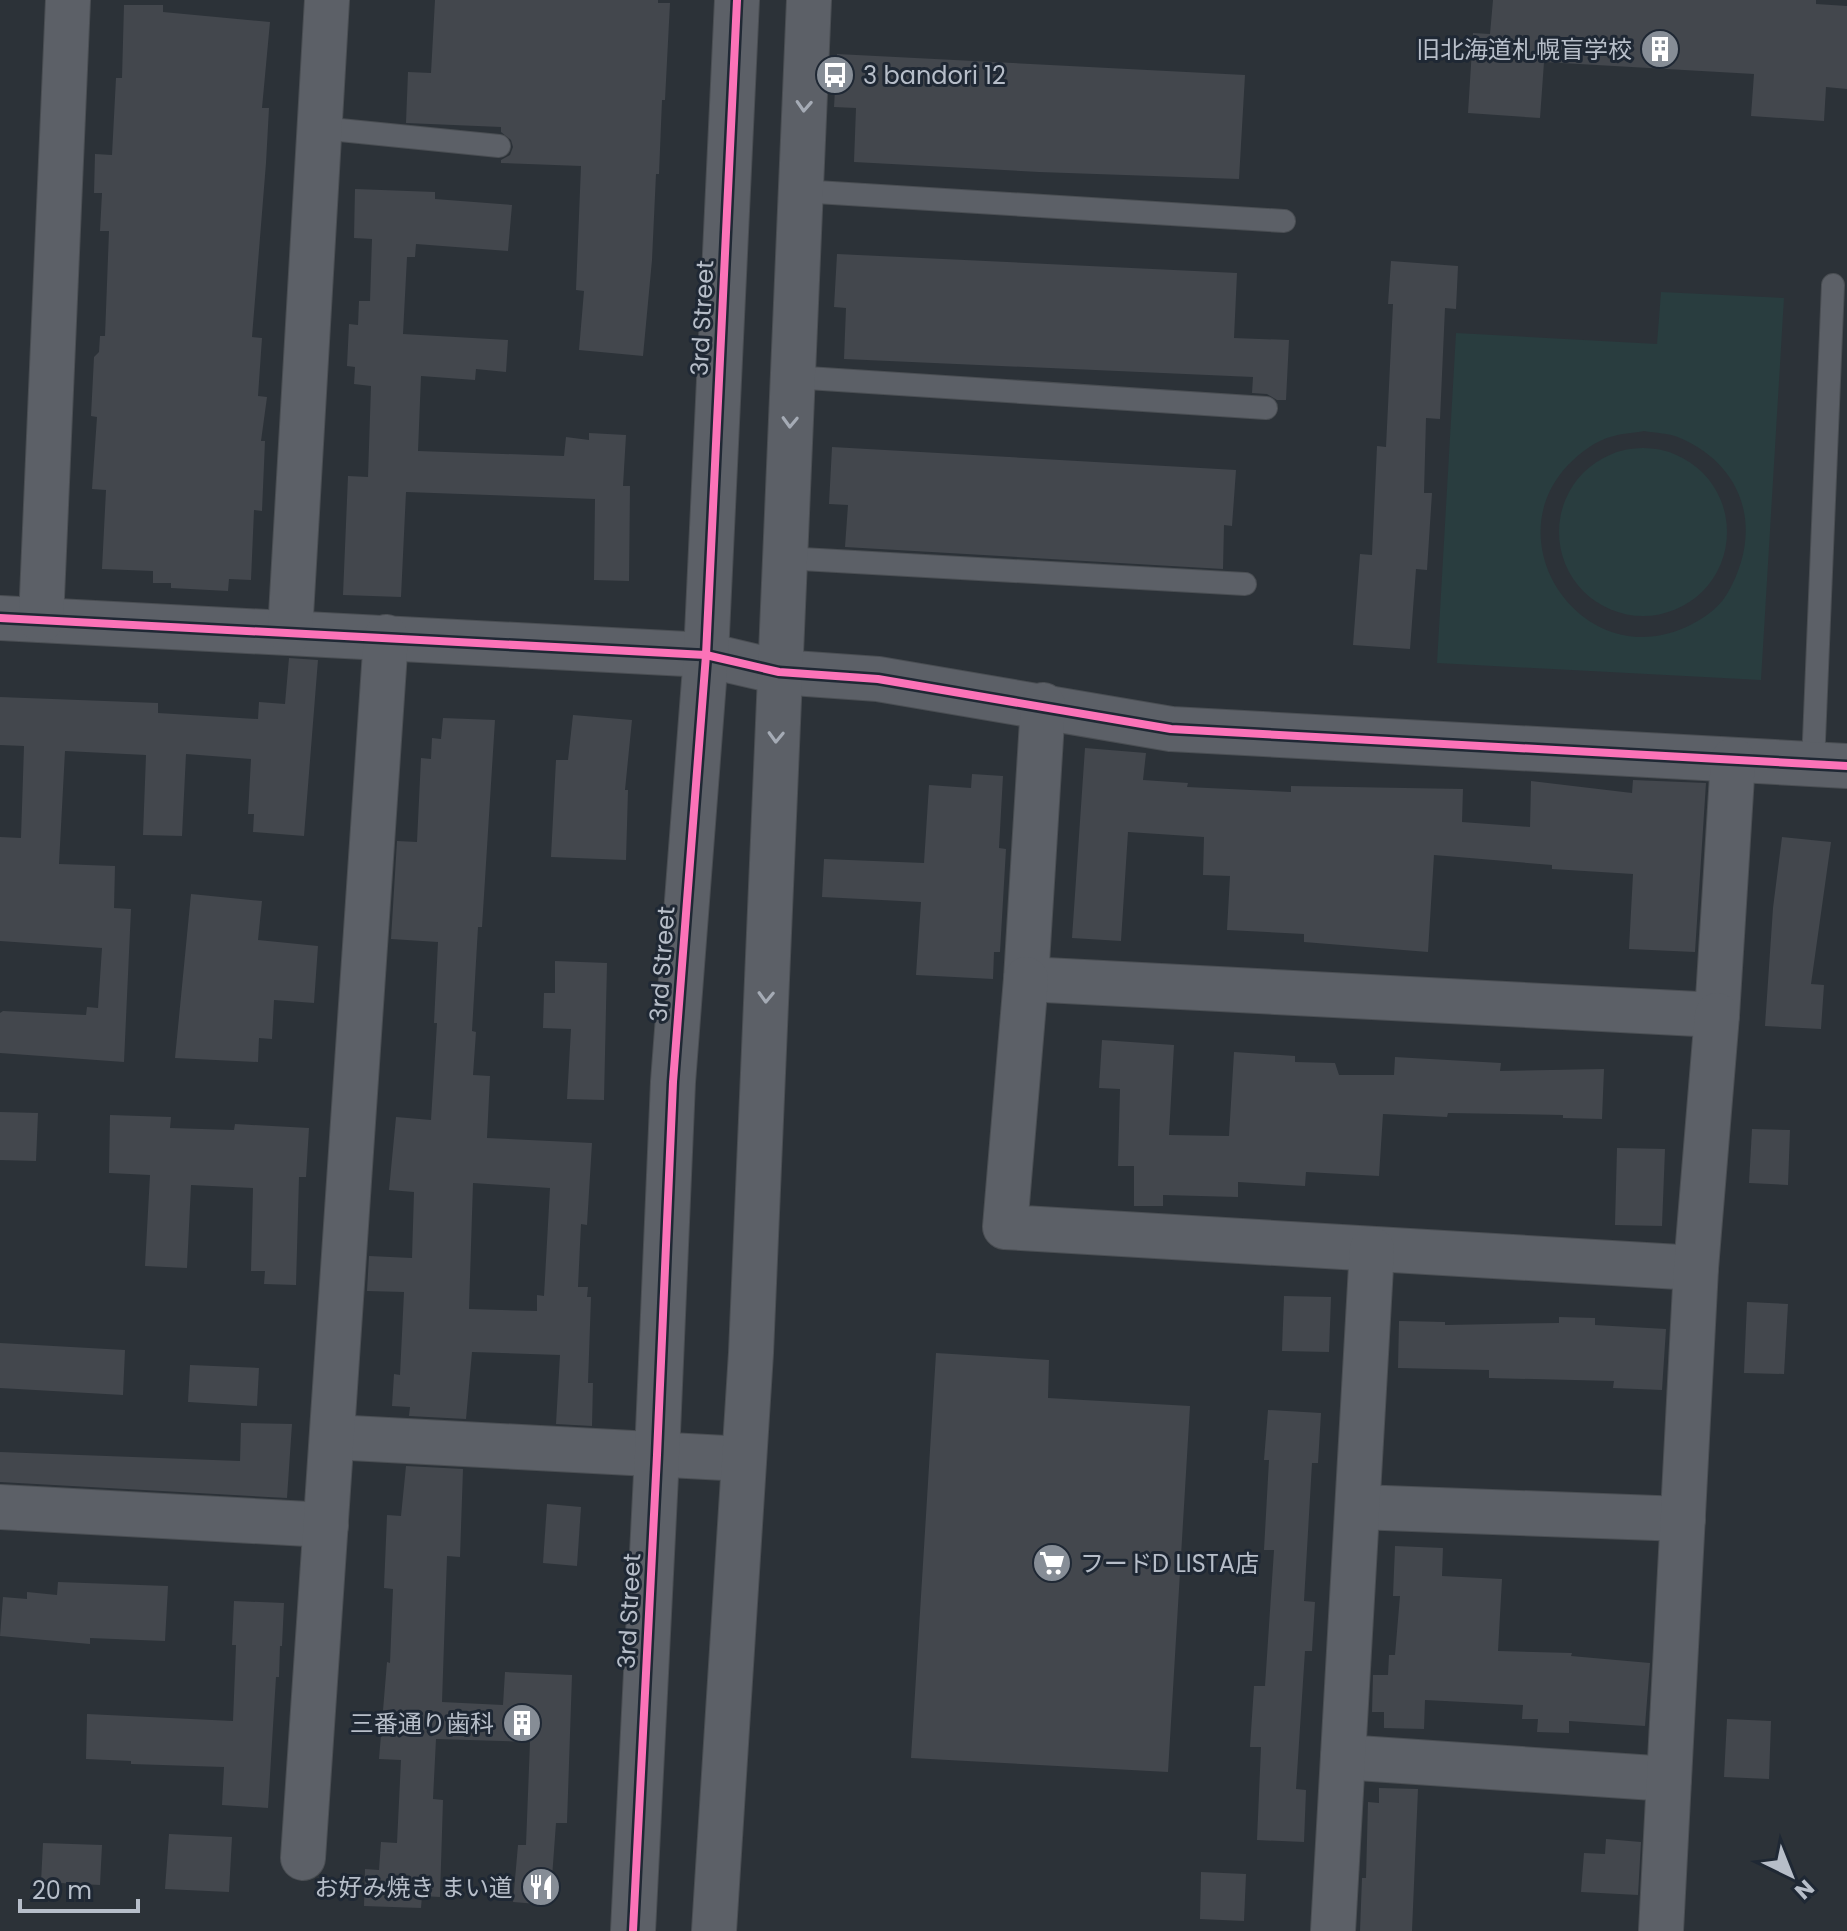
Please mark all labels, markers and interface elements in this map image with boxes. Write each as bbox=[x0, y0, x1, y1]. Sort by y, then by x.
building icon: 旧北海道札幌盲学校 bbox=[1639, 28, 1681, 70]
place label: 旧北海道札幌盲学校 bbox=[1416, 33, 1632, 66]
bus stop icon: 3 bandori 12 bbox=[814, 54, 856, 96]
place label: 3 bandori 12 bbox=[863, 59, 1006, 92]
one-way arrow bbox=[796, 100, 813, 113]
street label: 3rd Street bbox=[682, 259, 722, 377]
one-way arrow bbox=[781, 416, 798, 429]
one-way arrow bbox=[768, 731, 785, 744]
street label: 3rd Street bbox=[641, 905, 683, 1023]
one-way arrow bbox=[757, 991, 774, 1004]
supermarket icon: フードD LISTA店 bbox=[1031, 1542, 1073, 1584]
place label: フードD LISTA店 bbox=[1080, 1547, 1259, 1580]
street label: 3rd Street bbox=[609, 1552, 649, 1670]
building icon: 三番通り歯科 bbox=[501, 1702, 543, 1744]
place label: 三番通り歯科 bbox=[350, 1707, 494, 1740]
north arrow bbox=[1751, 1835, 1831, 1915]
scale bar bbox=[20, 1863, 138, 1913]
restaurant icon: お好み焼き まい道 bbox=[520, 1866, 562, 1908]
place label: お好み焼き まい道 bbox=[315, 1871, 513, 1904]
text: N bbox=[1788, 1872, 1821, 1906]
text: 20 m bbox=[32, 1874, 92, 1907]

